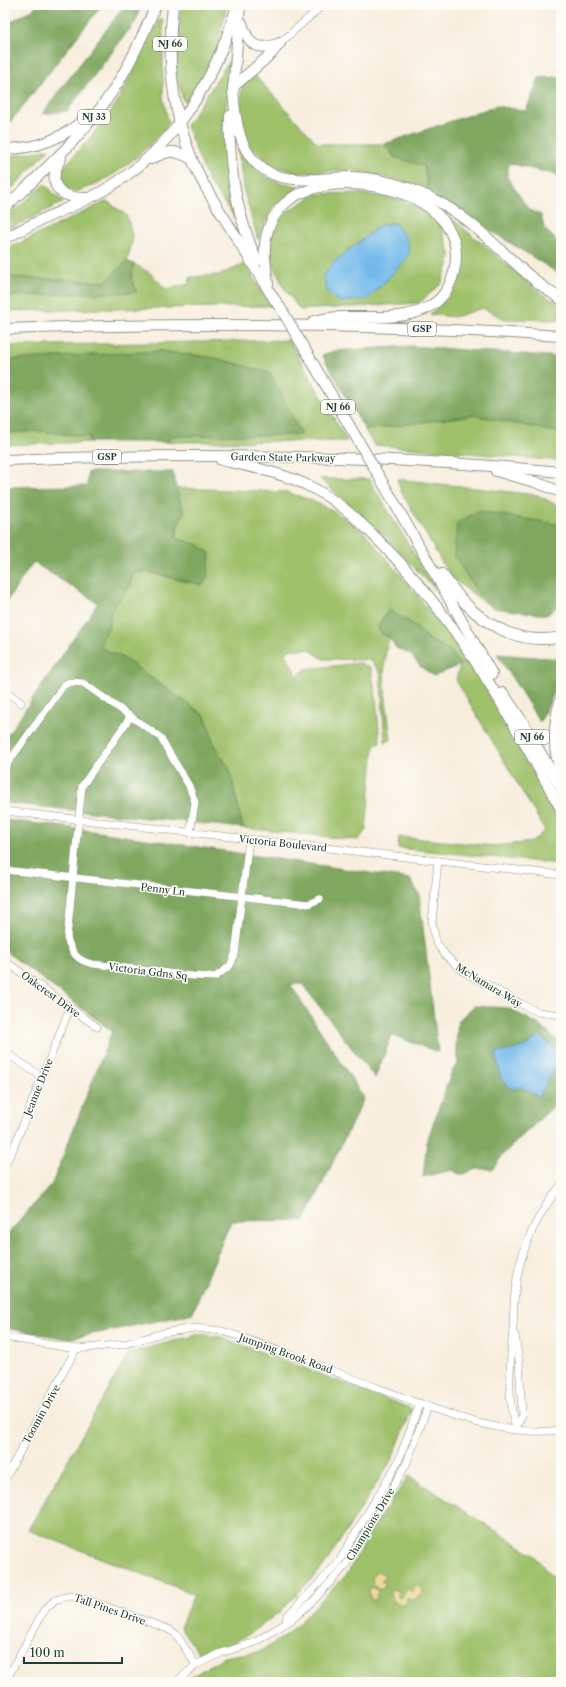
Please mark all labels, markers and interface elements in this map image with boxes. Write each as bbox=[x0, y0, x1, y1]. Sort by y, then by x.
road number: NJ 66 bbox=[153, 37, 187, 51]
road number: NJ 33 bbox=[78, 110, 110, 124]
road number: GSP bbox=[408, 322, 436, 336]
road number: NJ 66 bbox=[321, 400, 355, 414]
road number: GSP bbox=[93, 450, 121, 464]
street label: Garden State Parkway bbox=[231, 450, 336, 465]
road number: NJ 66 bbox=[515, 730, 549, 744]
street label: Victoria Boulevard bbox=[237, 832, 328, 855]
street label: Penny Ln bbox=[140, 880, 187, 899]
street label: Victoria Gdns Sq bbox=[107, 960, 188, 983]
street label: McNamara Way bbox=[453, 960, 525, 1011]
street label: Oakcrest Drive bbox=[18, 968, 83, 1021]
street label: Jeanne Drive bbox=[20, 1056, 56, 1120]
street label: Jumping Brook Road bbox=[235, 1330, 334, 1376]
street label: Toomin Drive bbox=[20, 1382, 63, 1446]
street label: Champions Drive bbox=[343, 1485, 398, 1563]
street label: Tall Pines Drive bbox=[72, 1591, 148, 1628]
scale bar bbox=[24, 1639, 122, 1665]
text: 100 m bbox=[30, 1645, 65, 1660]

